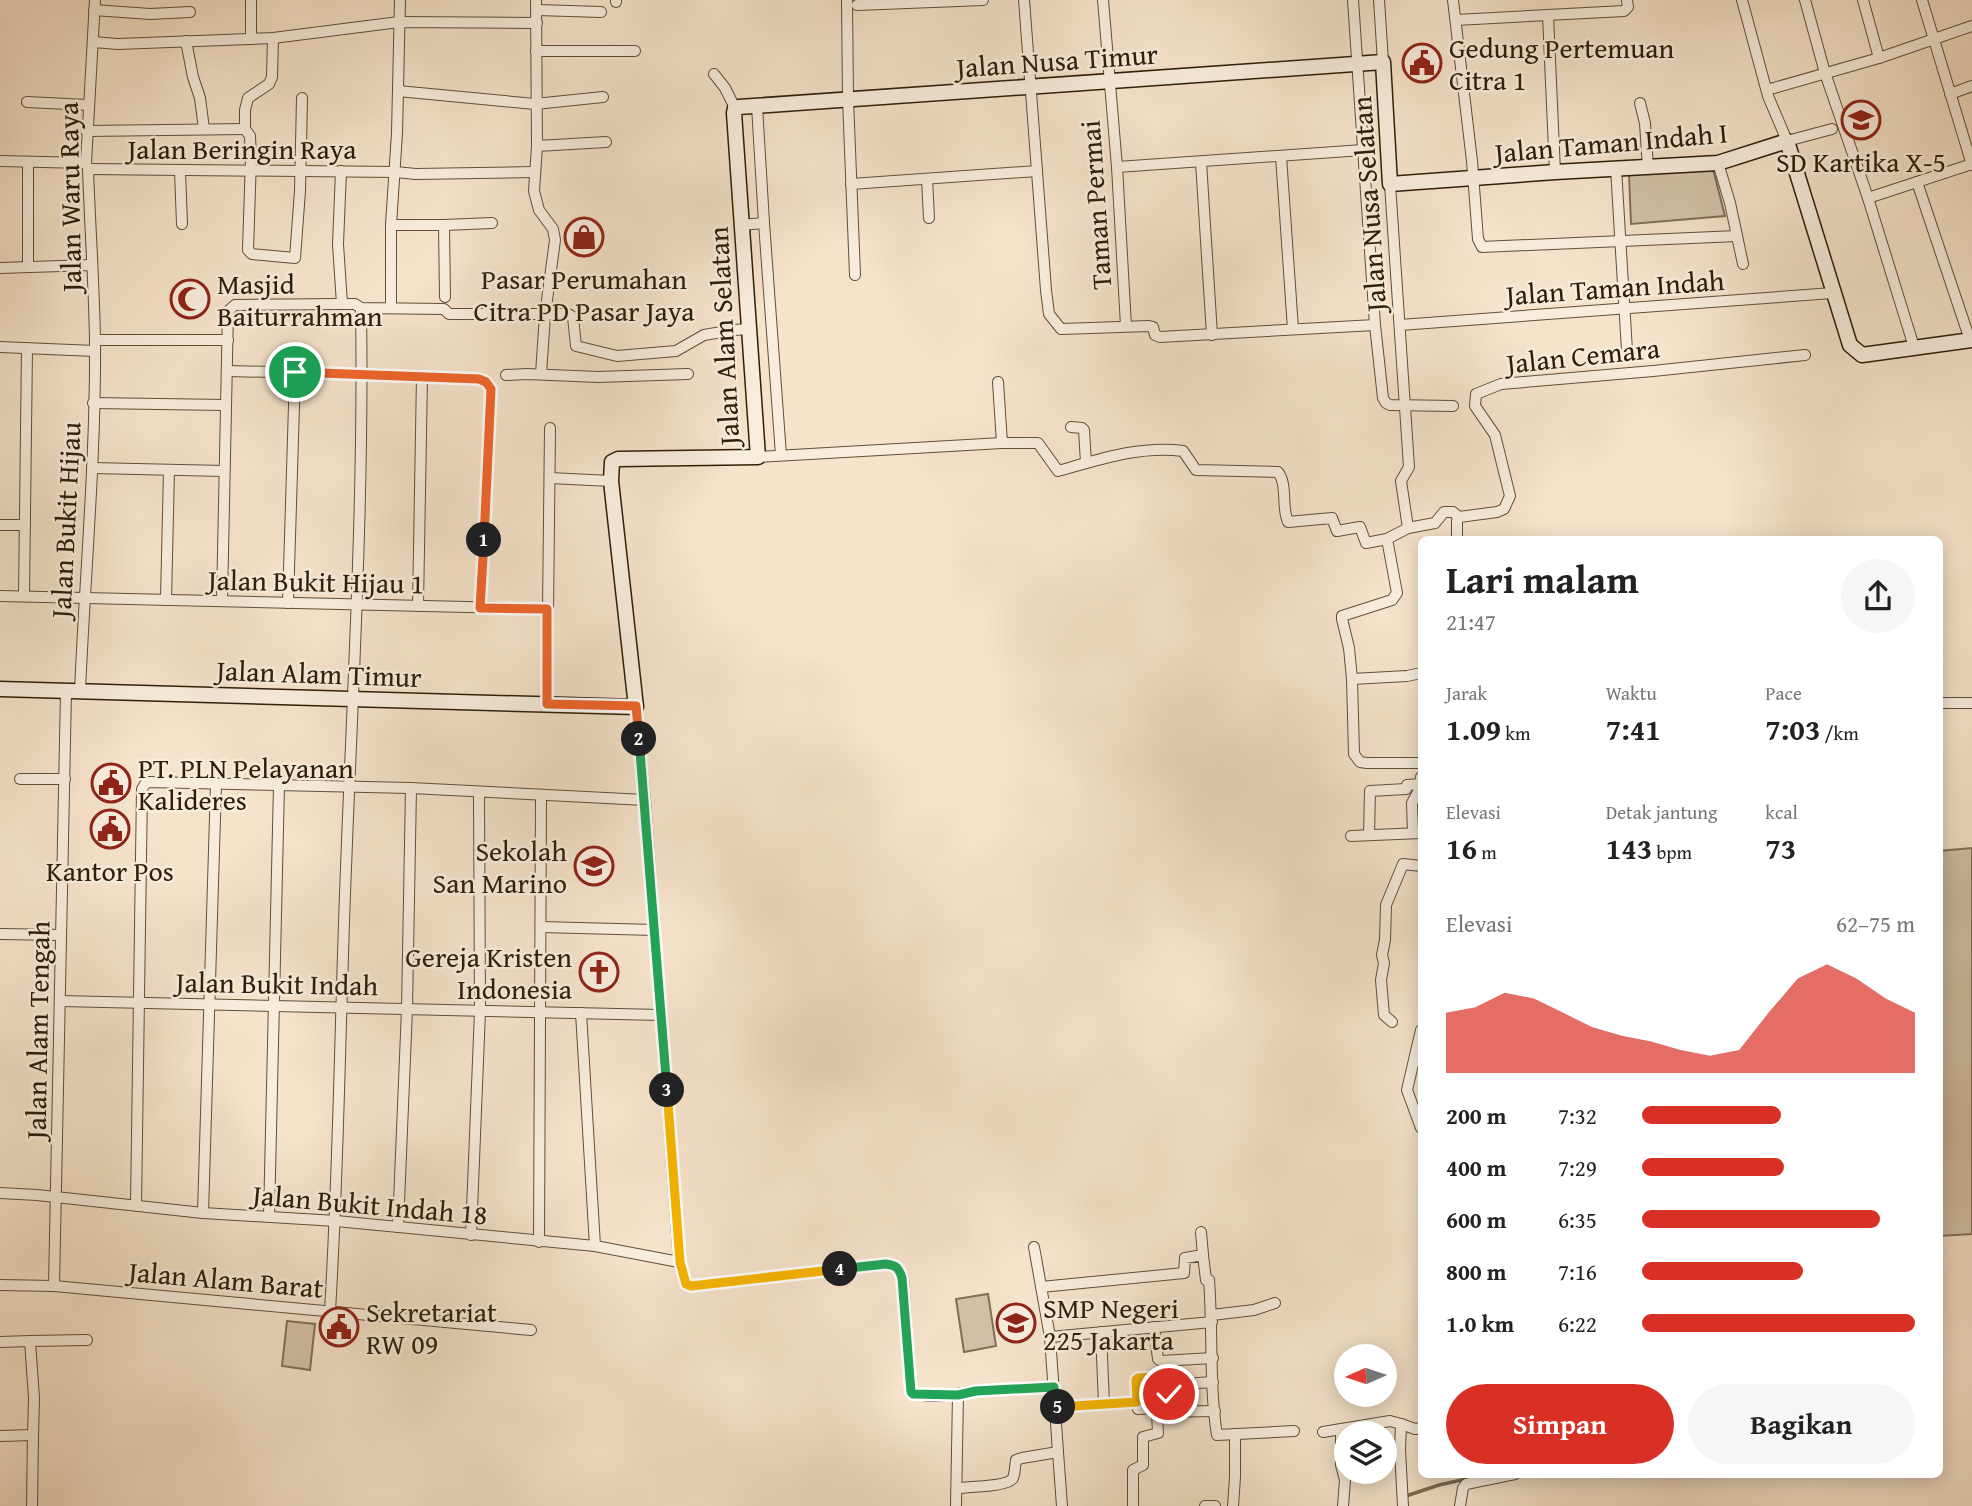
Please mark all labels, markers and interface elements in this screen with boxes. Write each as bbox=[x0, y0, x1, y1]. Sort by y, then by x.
place label: Gedung Pertemuan Citra 1 bbox=[1449, 27, 1675, 100]
street label: Jalan Nusa Timur bbox=[952, 32, 1160, 88]
public building icon: Gedung Pertemuan Citra 1 bbox=[1401, 42, 1443, 84]
street label: Jalan Nusa Selatan bbox=[1340, 95, 1396, 316]
school or university icon: SD Kartika X-5 bbox=[1840, 99, 1882, 141]
street label: Jalan Waru Raya bbox=[47, 101, 91, 295]
street label: Jalan Taman Indah I bbox=[1490, 111, 1729, 173]
street label: Taman Permai bbox=[1069, 119, 1121, 291]
street label: Jalan Beringin Raya bbox=[125, 128, 357, 169]
place label: SD Kartika X-5 bbox=[1776, 141, 1946, 182]
shop icon: Pasar Perumahan Citra PD Pasar Jaya bbox=[563, 216, 605, 258]
street label: Jalan Alam Selatan bbox=[697, 225, 749, 449]
place label: Pasar Perumahan Citra PD Pasar Jaya bbox=[473, 258, 695, 331]
street label: Jalan Taman Indah bbox=[1501, 259, 1726, 315]
place label: Masjid Baiturrahman bbox=[217, 263, 383, 336]
mosque icon: Masjid Baiturrahman bbox=[169, 278, 211, 320]
street label: Jalan Cemara bbox=[1501, 326, 1662, 384]
pin bbox=[265, 342, 325, 402]
icon: arrive bbox=[276, 353, 314, 391]
street label: Jalan Bukit Hijau bbox=[39, 421, 91, 622]
pin: 1 bbox=[466, 522, 502, 558]
text: 1 bbox=[479, 525, 488, 553]
text: Lari malam bbox=[1446, 551, 1639, 607]
street label: Jalan Bukit Hijau 1 bbox=[205, 559, 424, 603]
button: share bbox=[1841, 559, 1915, 633]
text: 21:47 bbox=[1446, 605, 1496, 638]
street label: Jalan Alam Timur bbox=[213, 649, 423, 697]
text: Jarak bbox=[1446, 679, 1487, 707]
text: Waktu bbox=[1606, 679, 1657, 707]
text: Pace bbox=[1765, 679, 1802, 707]
text: 1.09 bbox=[1446, 707, 1501, 751]
text: 7:41 bbox=[1606, 707, 1661, 751]
text: 7:03 bbox=[1765, 707, 1820, 751]
text: km bbox=[1501, 719, 1530, 747]
text: /km bbox=[1820, 719, 1859, 747]
pin: 2 bbox=[622, 722, 656, 756]
text: 2 bbox=[634, 724, 643, 752]
place label: PT. PLN Pelayanan Kalideres bbox=[138, 747, 354, 820]
public building icon: PT. PLN Pelayanan Kalideres bbox=[90, 762, 132, 804]
text: Elevasi bbox=[1446, 798, 1501, 826]
text: Detak jantung bbox=[1606, 798, 1718, 826]
text: kcal bbox=[1765, 798, 1798, 826]
public building icon: Kantor Pos bbox=[89, 808, 131, 850]
text: 16 bbox=[1446, 826, 1477, 870]
text: 143 bbox=[1606, 826, 1652, 870]
text: 73 bbox=[1765, 826, 1796, 870]
place label: Sekolah San Marino bbox=[433, 830, 567, 903]
text: m bbox=[1477, 838, 1497, 866]
text: bpm bbox=[1652, 838, 1692, 866]
school or university icon: Sekolah San Marino bbox=[573, 845, 615, 887]
place label: Kantor Pos bbox=[46, 850, 174, 891]
text: Elevasi bbox=[1446, 907, 1512, 940]
text: 62–75 m bbox=[1836, 907, 1915, 940]
street label: Jalan Alam Tengah bbox=[15, 920, 59, 1143]
place label: Gereja Kristen Indonesia bbox=[405, 936, 573, 1009]
church icon: Gereja Kristen Indonesia bbox=[578, 951, 620, 993]
street label: Jalan Bukit Indah bbox=[172, 961, 379, 1005]
pin: 3 bbox=[650, 1072, 684, 1108]
text: 3 bbox=[662, 1075, 671, 1103]
text: 200 m bbox=[1446, 1099, 1507, 1132]
text: 7:32 bbox=[1558, 1099, 1597, 1132]
text: 400 m bbox=[1446, 1151, 1507, 1184]
text: 7:29 bbox=[1558, 1151, 1597, 1184]
street label: Jalan Bukit Indah 18 bbox=[248, 1173, 489, 1235]
text: 600 m bbox=[1446, 1203, 1507, 1236]
text: 6:35 bbox=[1558, 1203, 1597, 1236]
street label: Jalan Alam Barat bbox=[124, 1250, 325, 1308]
pin: 4 bbox=[822, 1252, 858, 1286]
text: 4 bbox=[835, 1254, 844, 1282]
text: 800 m bbox=[1446, 1255, 1507, 1288]
text: 7:16 bbox=[1558, 1255, 1597, 1288]
place label: SMP Negeri 225 Jakarta bbox=[1043, 1287, 1179, 1360]
place label: Sekretariat RW 09 bbox=[366, 1291, 497, 1364]
school or university icon: SMP Negeri 225 Jakarta bbox=[995, 1302, 1037, 1344]
public building icon: Sekretariat RW 09 bbox=[318, 1306, 360, 1348]
text: 1.0 km bbox=[1446, 1307, 1514, 1340]
text: 6:22 bbox=[1558, 1307, 1597, 1340]
north arrow bbox=[1334, 1344, 1396, 1407]
map controls bbox=[1334, 1344, 1397, 1484]
pin bbox=[1139, 1364, 1199, 1424]
icon: check bbox=[1150, 1375, 1188, 1413]
button: Simpan bbox=[1446, 1384, 1674, 1464]
button: Bagikan bbox=[1688, 1384, 1915, 1464]
pin: 5 bbox=[1040, 1390, 1076, 1424]
text: 5 bbox=[1053, 1392, 1062, 1420]
button: layers bbox=[1334, 1421, 1397, 1484]

